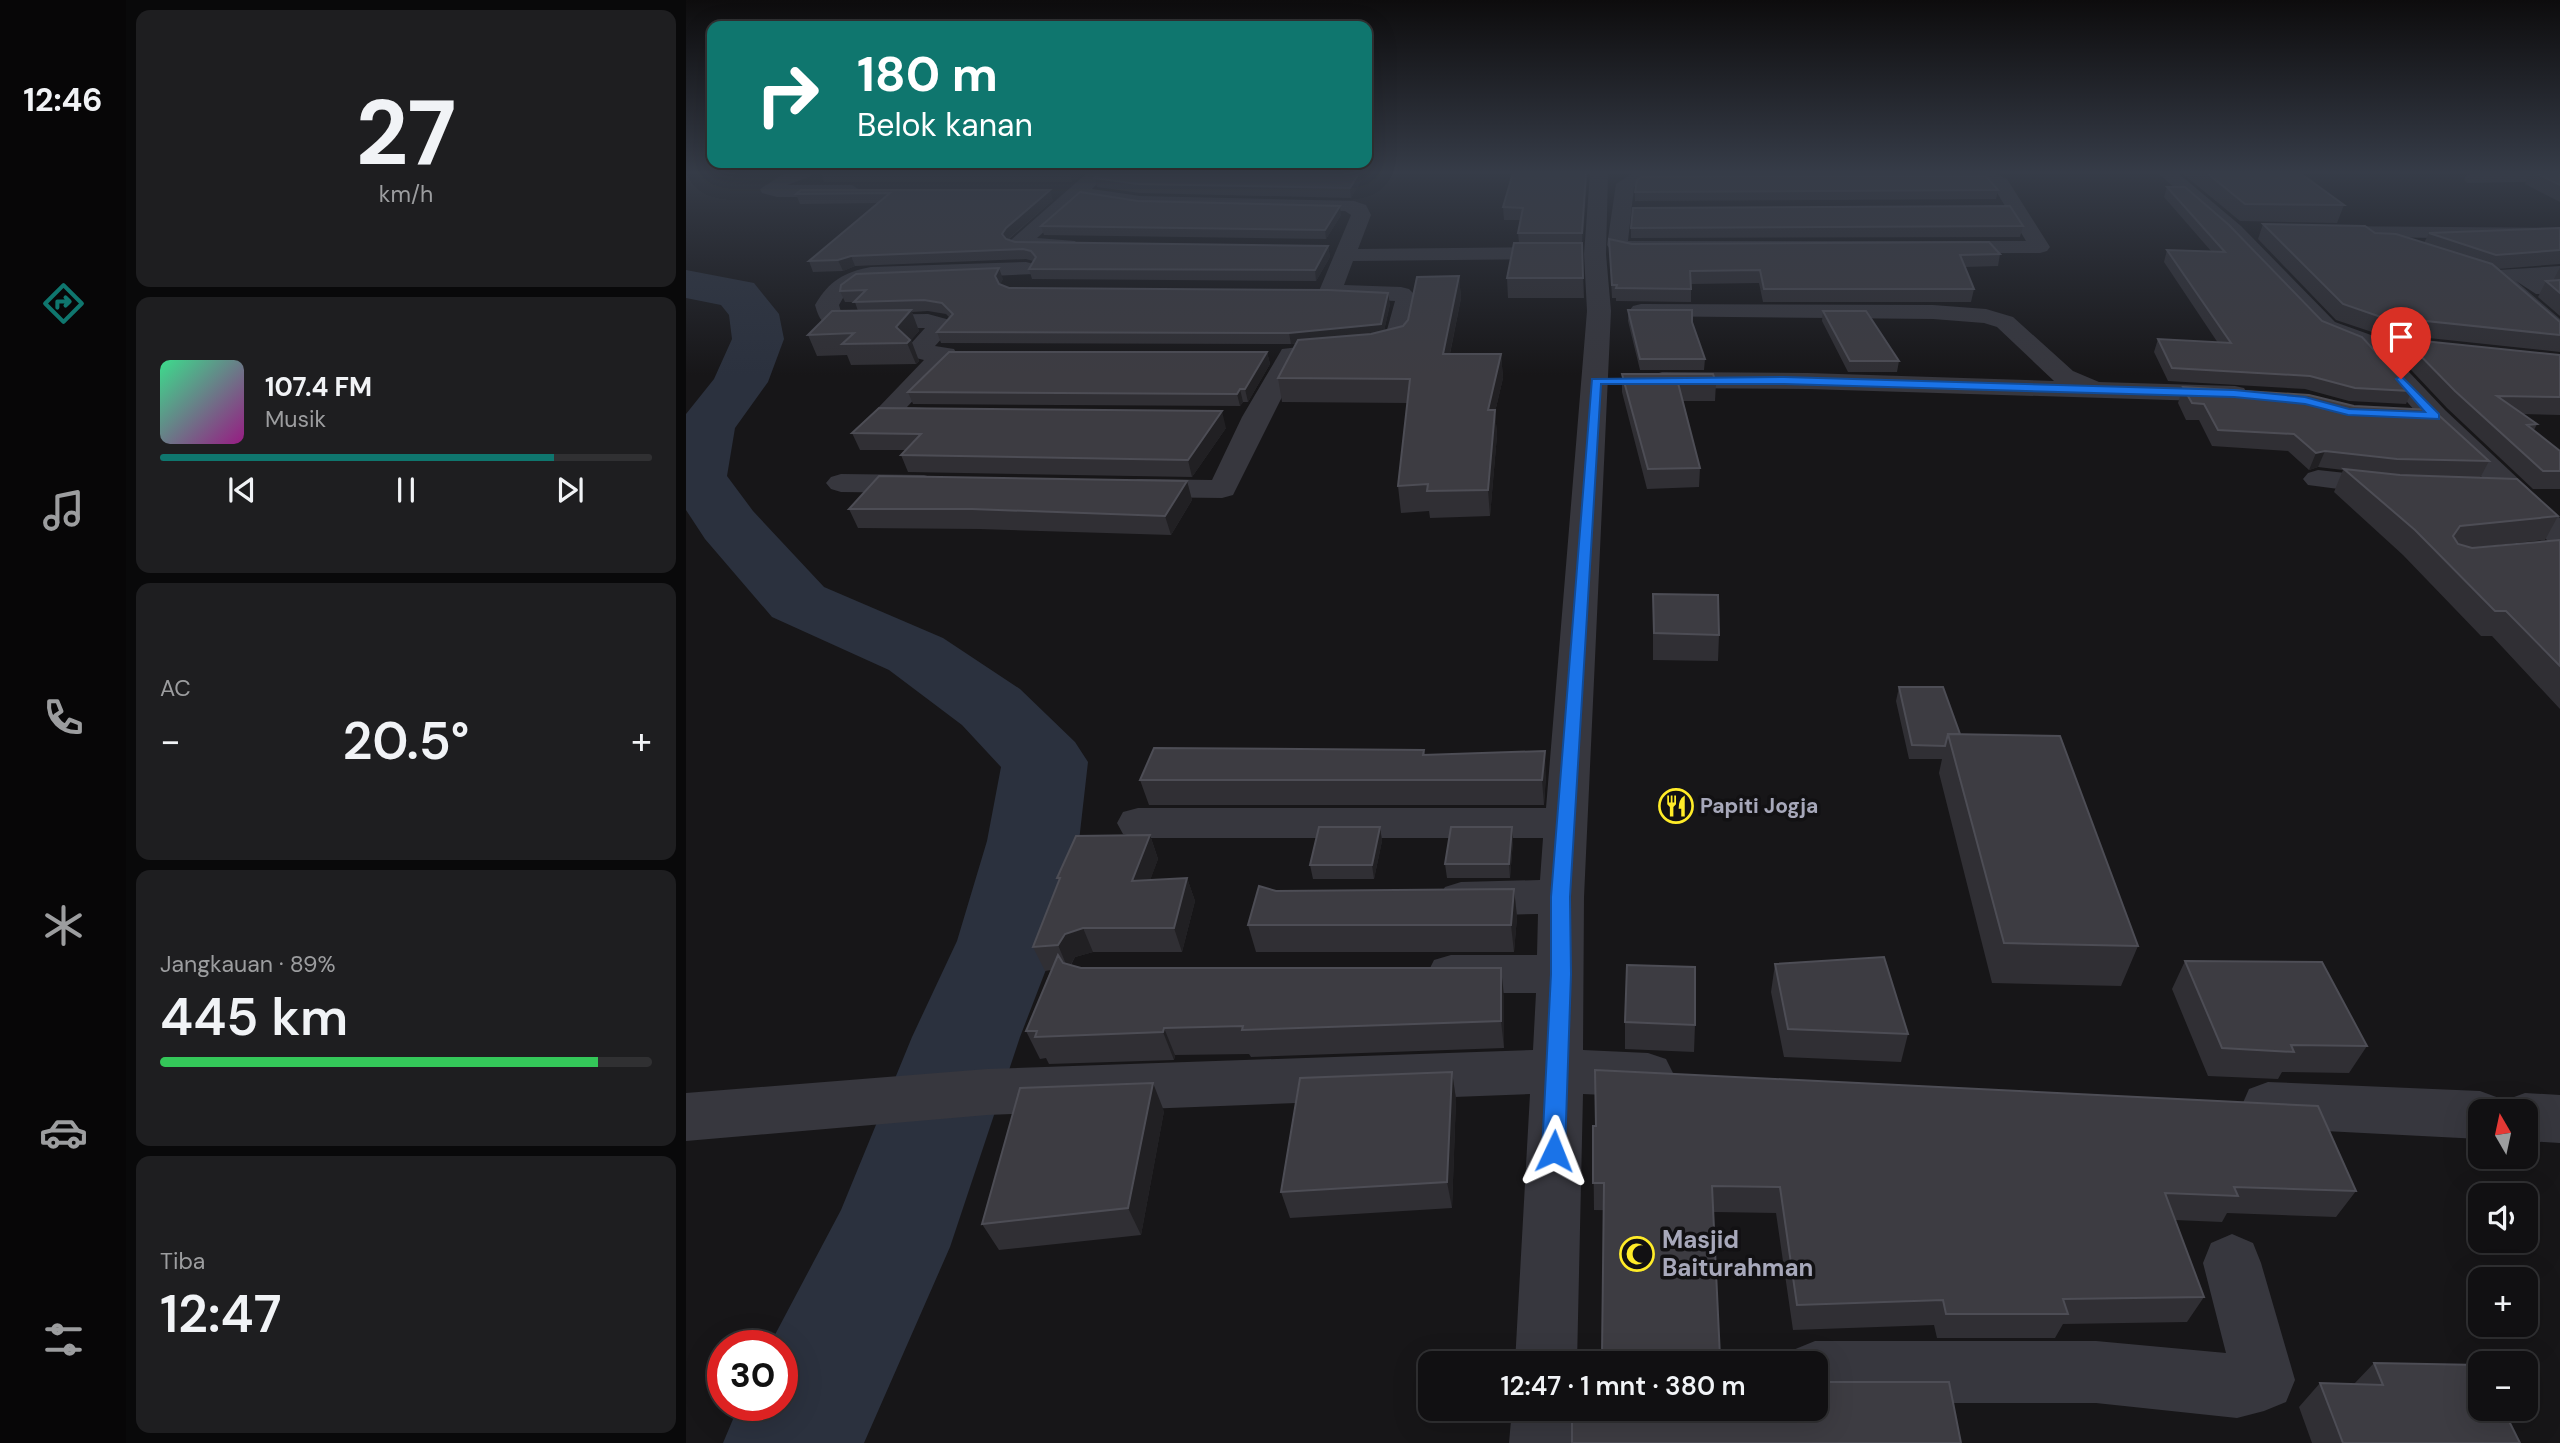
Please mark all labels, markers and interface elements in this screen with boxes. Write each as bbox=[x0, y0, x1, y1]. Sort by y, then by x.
text: 180 m bbox=[857, 42, 998, 106]
icon: right bbox=[742, 49, 833, 140]
text: 27 bbox=[356, 74, 456, 192]
text: 12:46 bbox=[23, 79, 103, 121]
text: Belok kanan bbox=[857, 104, 1033, 146]
text: km/h bbox=[379, 179, 433, 209]
icon: directions bbox=[39, 279, 88, 328]
pin bbox=[2371, 307, 2431, 379]
icon: arrive bbox=[2382, 318, 2420, 356]
text: 107.4 FM bbox=[265, 370, 372, 404]
text: Musik bbox=[265, 404, 326, 434]
icon: previous bbox=[223, 471, 261, 509]
icon: pause bbox=[387, 471, 425, 509]
icon: next bbox=[551, 471, 589, 509]
icon: music bbox=[39, 486, 88, 535]
text: AC bbox=[160, 673, 191, 703]
icon: phone bbox=[39, 693, 88, 742]
text: 20.5° bbox=[343, 707, 469, 775]
text: − bbox=[160, 716, 181, 766]
text: + bbox=[631, 716, 652, 766]
restaurant icon: Papiti Jogja bbox=[1657, 787, 1695, 825]
place label: Papiti Jogja bbox=[1700, 792, 1818, 820]
icon: climate bbox=[39, 901, 88, 950]
text: Jangkauan · 89% bbox=[160, 949, 336, 979]
text: 445 km bbox=[160, 983, 348, 1051]
north arrow bbox=[2468, 1099, 2538, 1169]
map controls bbox=[2468, 1099, 2538, 1421]
icon: car bbox=[39, 1108, 88, 1157]
position arrow bbox=[1517, 1114, 1591, 1188]
button: sound bbox=[2468, 1183, 2538, 1253]
place label: Masjid Baiturahman bbox=[1662, 1224, 1813, 1283]
mosque icon: Masjid Baiturahman bbox=[1618, 1235, 1656, 1273]
text: Tiba bbox=[160, 1246, 205, 1276]
button: + bbox=[2468, 1267, 2538, 1337]
text: 12:47 bbox=[160, 1280, 282, 1348]
icon: filters bbox=[39, 1315, 88, 1364]
speed limit sign: 30 bbox=[707, 1330, 798, 1421]
button: − bbox=[2468, 1351, 2538, 1421]
text: 12:47 · 1 mnt · 380 m bbox=[1501, 1369, 1745, 1403]

